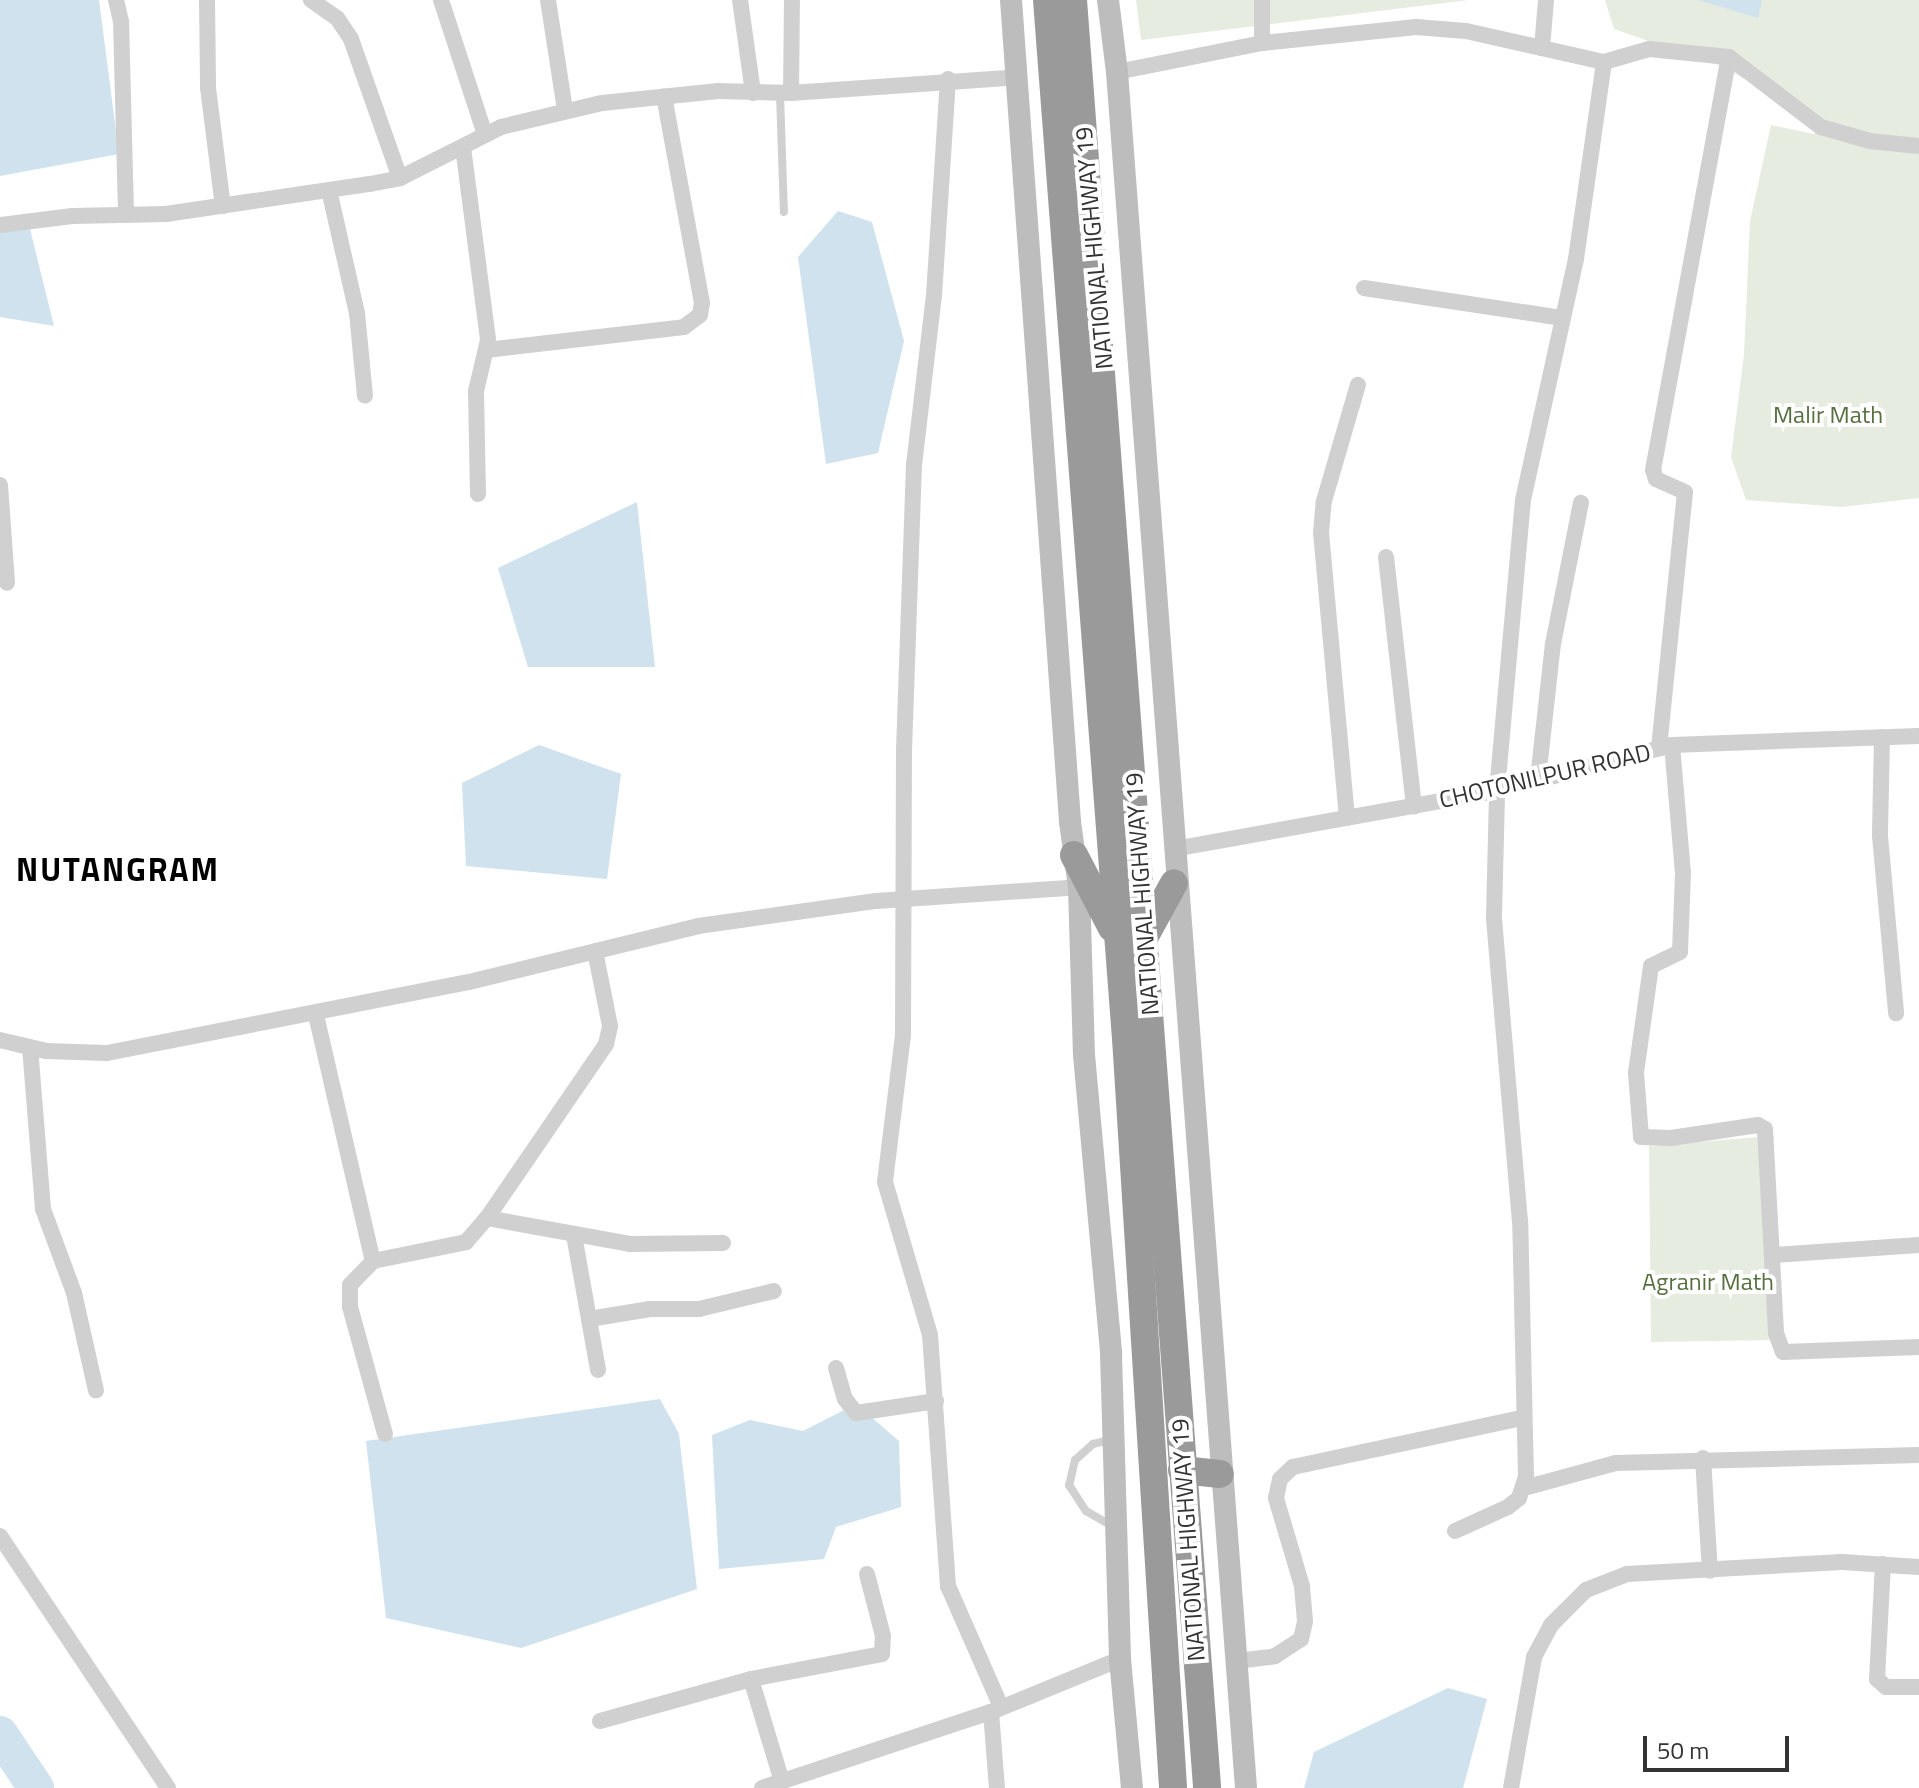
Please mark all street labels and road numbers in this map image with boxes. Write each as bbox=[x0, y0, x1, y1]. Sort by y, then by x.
street label: NATIONAL HIGHWAY 19 bbox=[1069, 126, 1119, 370]
street label: CHOTONILPUR ROAD bbox=[1436, 738, 1654, 814]
street label: NATIONAL HIGHWAY 19 bbox=[1119, 772, 1165, 1016]
street label: NATIONAL HIGHWAY 19 bbox=[1165, 1418, 1211, 1662]

